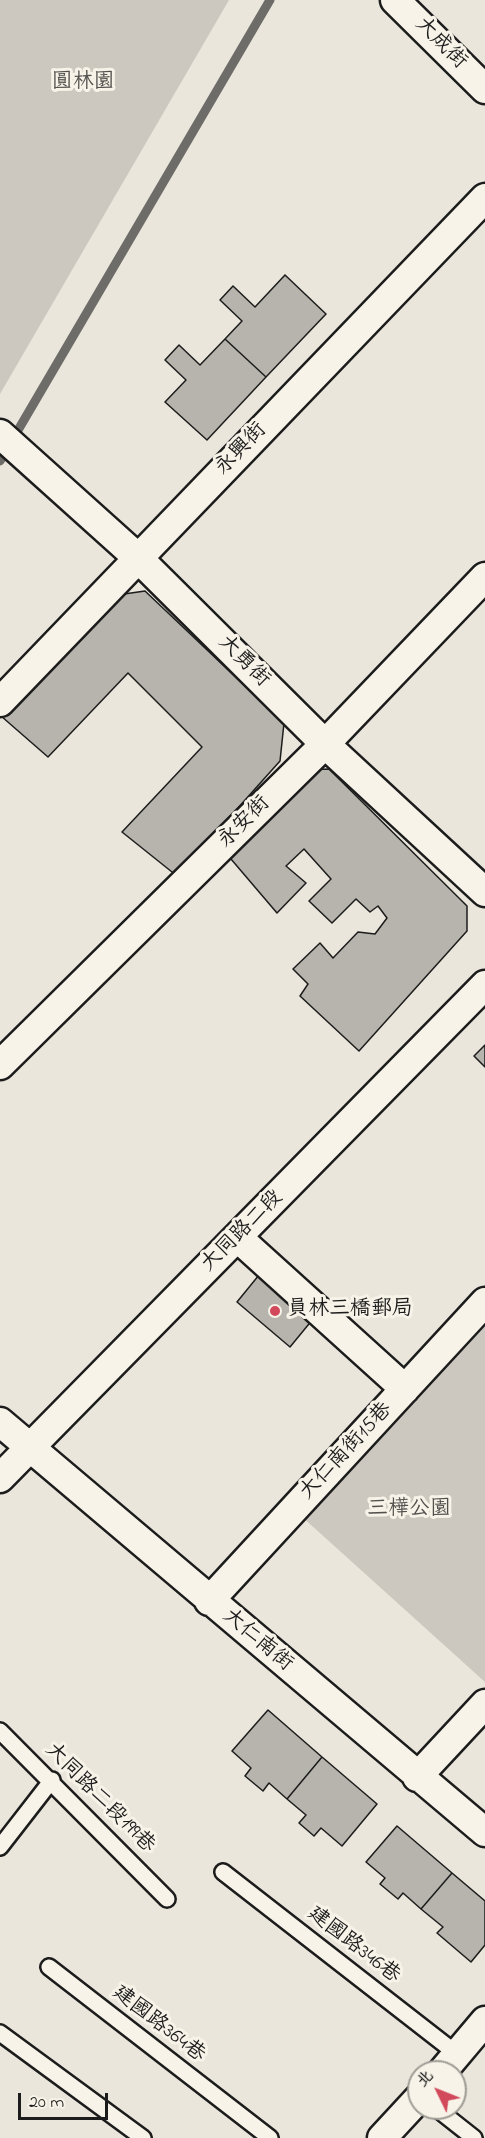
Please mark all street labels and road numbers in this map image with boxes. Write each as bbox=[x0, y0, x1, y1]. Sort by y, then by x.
street label: 大成街 bbox=[409, 13, 471, 75]
street label: 永興街 bbox=[211, 419, 273, 481]
street label: 大勇街 bbox=[212, 631, 274, 693]
street label: 永安街 bbox=[214, 792, 276, 854]
street label: 大同路二段 bbox=[197, 1186, 289, 1278]
street label: 大仁南街15巷 bbox=[296, 1398, 398, 1506]
street label: 大仁南街 bbox=[217, 1604, 297, 1678]
street label: 大同路二段199巷 bbox=[39, 1739, 159, 1859]
street label: 建國路346巷 bbox=[302, 1902, 404, 1990]
street label: 建國路364巷 bbox=[107, 1981, 209, 2069]

